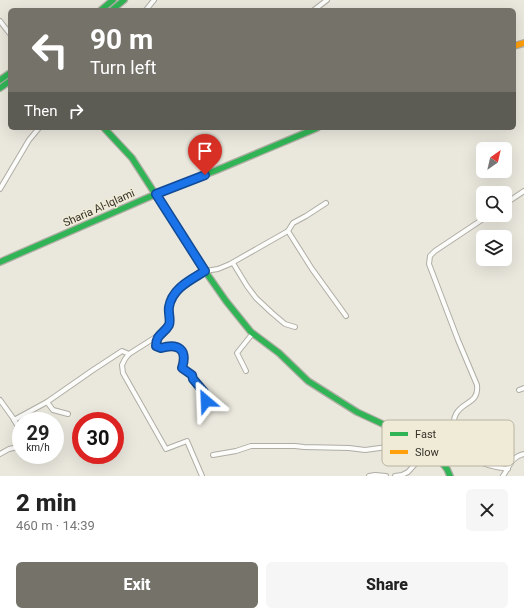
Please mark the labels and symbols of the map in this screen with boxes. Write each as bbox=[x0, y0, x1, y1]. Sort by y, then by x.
pin bbox=[188, 134, 222, 175]
north arrow bbox=[476, 142, 512, 178]
street label: Sharia Al-Iqlami bbox=[61, 186, 137, 230]
position arrow bbox=[185, 380, 227, 422]
speed limit sign: 30 bbox=[72, 412, 124, 464]
legend bbox=[382, 420, 514, 466]
text: Fast bbox=[415, 428, 437, 441]
text: Slow bbox=[415, 446, 439, 459]

